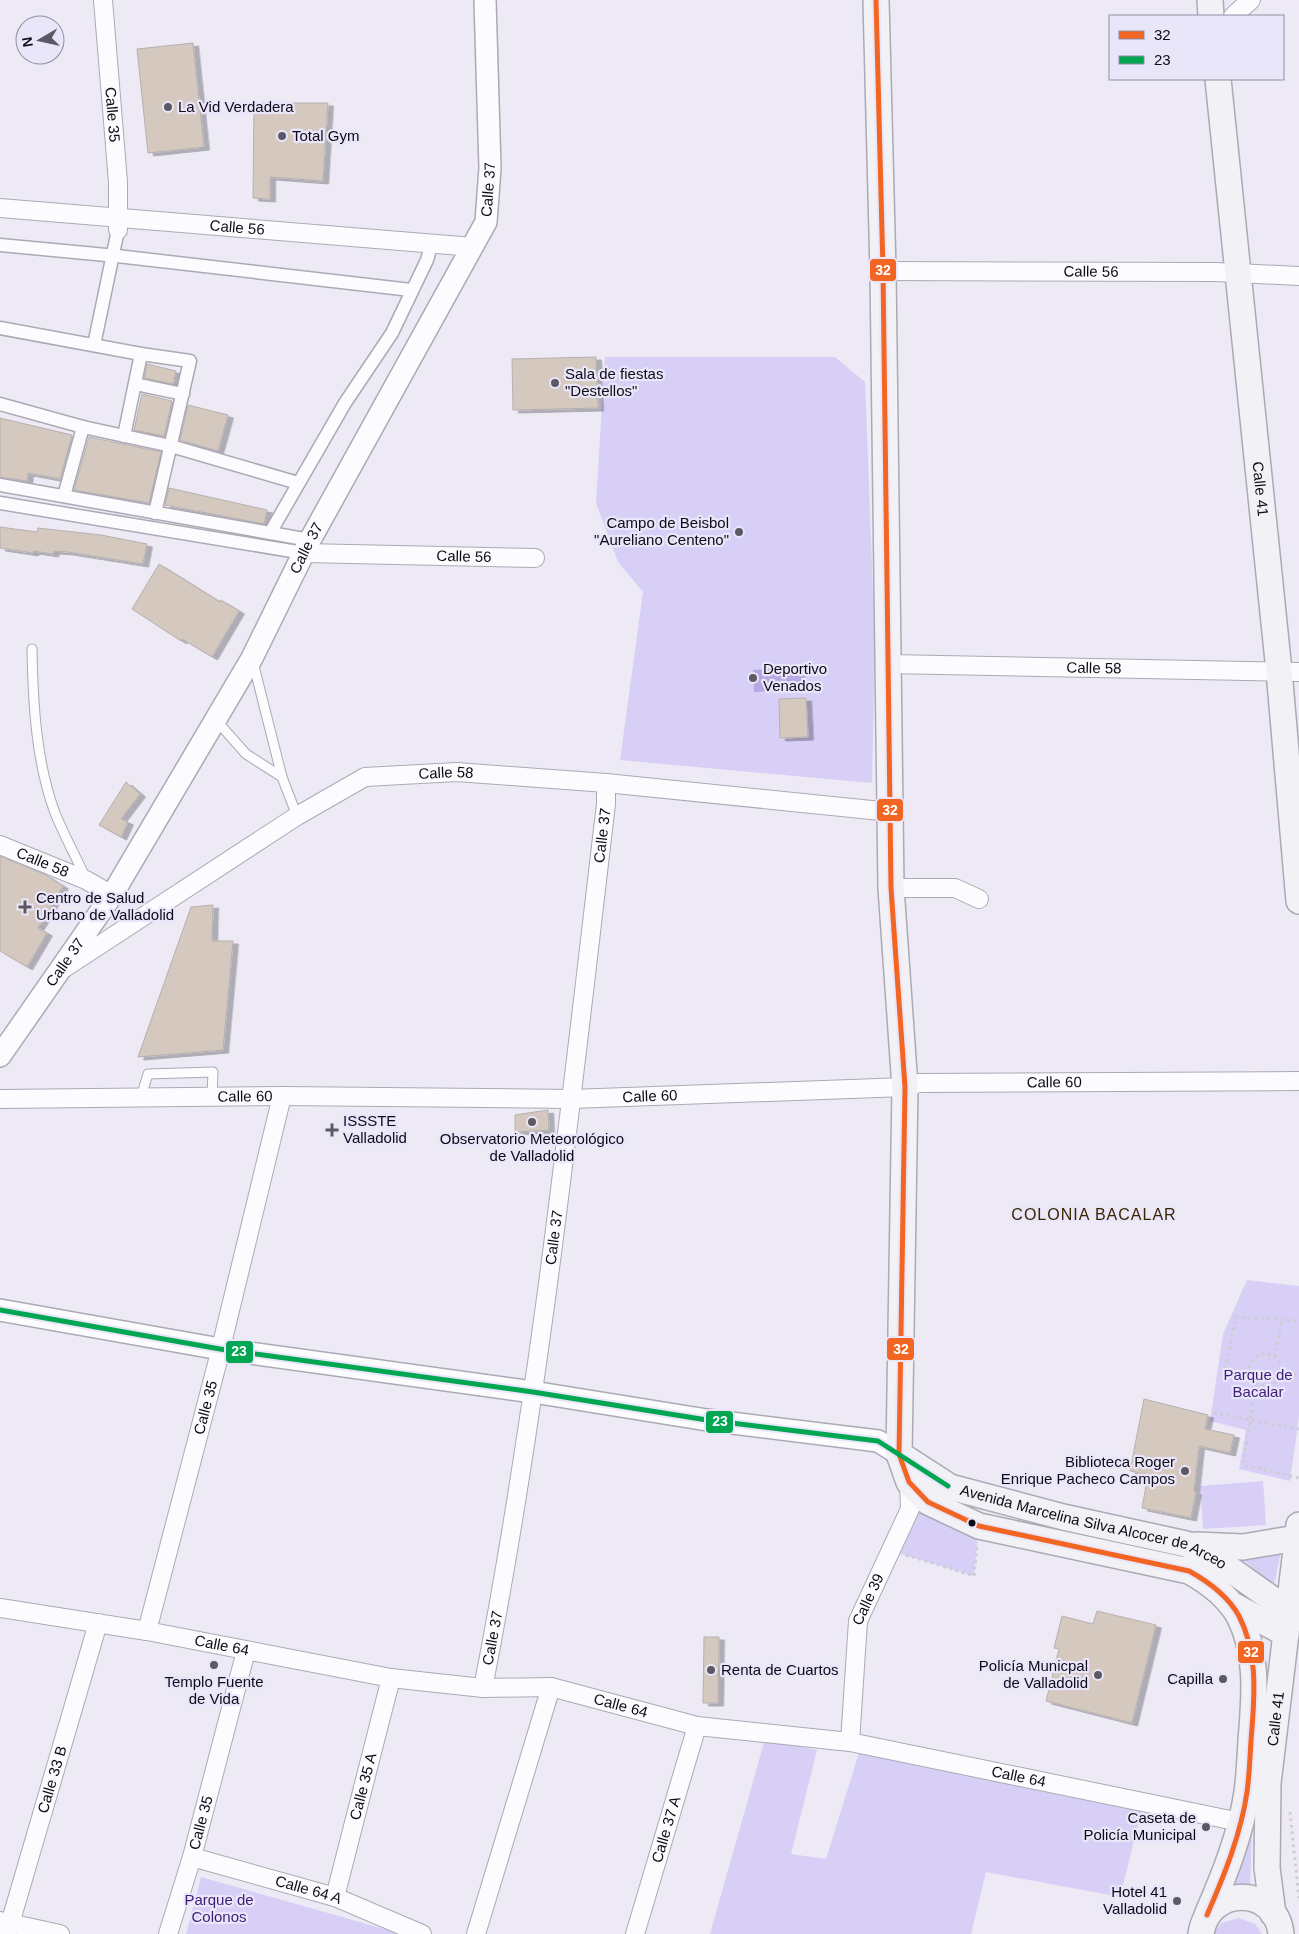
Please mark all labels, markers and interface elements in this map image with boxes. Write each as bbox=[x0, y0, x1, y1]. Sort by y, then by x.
north arrow bbox=[15, 15, 65, 65]
legend bbox=[1109, 15, 1284, 80]
text: 32 bbox=[1154, 26, 1171, 43]
text: N bbox=[18, 36, 36, 48]
text: 23 bbox=[1154, 51, 1171, 68]
street label: Calle 35 bbox=[102, 86, 124, 143]
place label: La Vid Verdadera bbox=[178, 98, 294, 115]
marker: La Vid Verdadera bbox=[162, 101, 174, 113]
place label: Total Gym bbox=[292, 127, 360, 144]
marker: Total Gym bbox=[276, 130, 288, 142]
street label: Calle 37 bbox=[477, 162, 498, 217]
street label: Calle 56 bbox=[209, 216, 265, 238]
line badge: 32 bbox=[869, 258, 897, 282]
text: 32 bbox=[875, 262, 891, 278]
street label: Calle 56 bbox=[1063, 263, 1119, 280]
place label: Sala de fiestas "Destellos" bbox=[565, 365, 663, 399]
marker: Sala de fiestas "Destellos" bbox=[549, 377, 561, 389]
street label: Calle 41 bbox=[1249, 461, 1272, 517]
place label: Campo de Beisbol "Aureliano Centeno" bbox=[594, 514, 729, 548]
street label: Calle 37 bbox=[286, 519, 326, 576]
marker: Campo de Beisbol "Aureliano Centeno" bbox=[733, 526, 745, 538]
street label: Calle 56 bbox=[436, 547, 492, 565]
street label: Calle 58 bbox=[1066, 658, 1122, 677]
place label: Deportivo Venados bbox=[763, 660, 827, 694]
marker: Deportivo Venados bbox=[747, 672, 759, 684]
street label: Calle 58 bbox=[418, 763, 474, 782]
line badge: 32 bbox=[876, 798, 904, 822]
text: 32 bbox=[882, 802, 898, 818]
street label: Calle 37 bbox=[590, 807, 613, 864]
street label: Calle 58 bbox=[14, 844, 72, 880]
place label: Centro de Salud Urbano de Valladolid bbox=[36, 889, 174, 923]
marker: Centro de Salud Urbano de Valladolid bbox=[18, 900, 32, 914]
street label: Calle 37 bbox=[42, 935, 87, 990]
street label: Calle 60 bbox=[1027, 1073, 1082, 1090]
street label: Calle 60 bbox=[622, 1086, 678, 1105]
street label: Calle 60 bbox=[217, 1087, 273, 1105]
place label: ISSSTE Valladolid bbox=[343, 1112, 407, 1146]
marker: Observatorio Meteorológico de Valladolid bbox=[526, 1116, 538, 1128]
marker: ISSSTE Valladolid bbox=[325, 1123, 339, 1137]
place label: Observatorio Meteorológico de Valladolid bbox=[440, 1130, 624, 1164]
district label: COLONIA BACALAR bbox=[1011, 1206, 1177, 1223]
street label: Calle 37 bbox=[542, 1209, 565, 1266]
line badge: 32 bbox=[886, 1337, 915, 1361]
line badge: 23 bbox=[225, 1340, 254, 1364]
text: 32 bbox=[893, 1341, 909, 1357]
text: 23 bbox=[231, 1343, 247, 1359]
park label: Parque de Bacalar bbox=[1223, 1366, 1293, 1400]
street label: Calle 35 bbox=[190, 1379, 220, 1436]
line badge: 23 bbox=[705, 1410, 734, 1434]
text: 23 bbox=[712, 1413, 728, 1429]
place label: Biblioteca Roger Enrique Pacheco Campos bbox=[1001, 1453, 1175, 1487]
marker: Biblioteca Roger Enrique Pacheco Campos bbox=[1179, 1465, 1191, 1477]
street label: Avenida Marcelina Silva Alcocer de Arceo bbox=[958, 1481, 1230, 1572]
unlabelled marker bbox=[967, 1518, 977, 1528]
street label: Calle 39 bbox=[848, 1571, 887, 1628]
street label: Calle 37 bbox=[479, 1609, 505, 1666]
street label: Calle 64 bbox=[193, 1631, 251, 1658]
line badge: 32 bbox=[1237, 1640, 1265, 1664]
text: 32 bbox=[1243, 1644, 1259, 1660]
place label: Policía Municpal de Valladolid bbox=[979, 1657, 1088, 1691]
marker: Templo Fuente de Vida bbox=[208, 1659, 220, 1671]
place label: Renta de Cuartos bbox=[721, 1661, 839, 1678]
marker: Renta de Cuartos bbox=[705, 1664, 717, 1676]
marker: Policía Municpal de Valladolid bbox=[1092, 1669, 1104, 1681]
place label: Capilla bbox=[1167, 1670, 1214, 1687]
place label: Templo Fuente de Vida bbox=[164, 1673, 264, 1707]
marker: Capilla bbox=[1217, 1673, 1229, 1685]
street label: Calle 64 bbox=[592, 1690, 650, 1720]
street label: Calle 41 bbox=[1263, 1690, 1287, 1747]
street label: Calle 33 B bbox=[34, 1744, 70, 1815]
street label: Calle 35 A bbox=[346, 1751, 379, 1822]
street label: Calle 64 bbox=[990, 1762, 1047, 1790]
street label: Calle 35 bbox=[185, 1794, 216, 1851]
street label: Calle 37 A bbox=[648, 1794, 684, 1865]
place label: Caseta de Policía Municipal bbox=[1083, 1809, 1196, 1843]
marker: Caseta de Policía Municipal bbox=[1200, 1821, 1212, 1833]
street label: Calle 64 A bbox=[273, 1872, 345, 1907]
place label: Hotel 41 Valladolid bbox=[1103, 1883, 1167, 1917]
park label: Parque de Colonos bbox=[184, 1891, 254, 1925]
marker: Hotel 41 Valladolid bbox=[1171, 1895, 1183, 1907]

